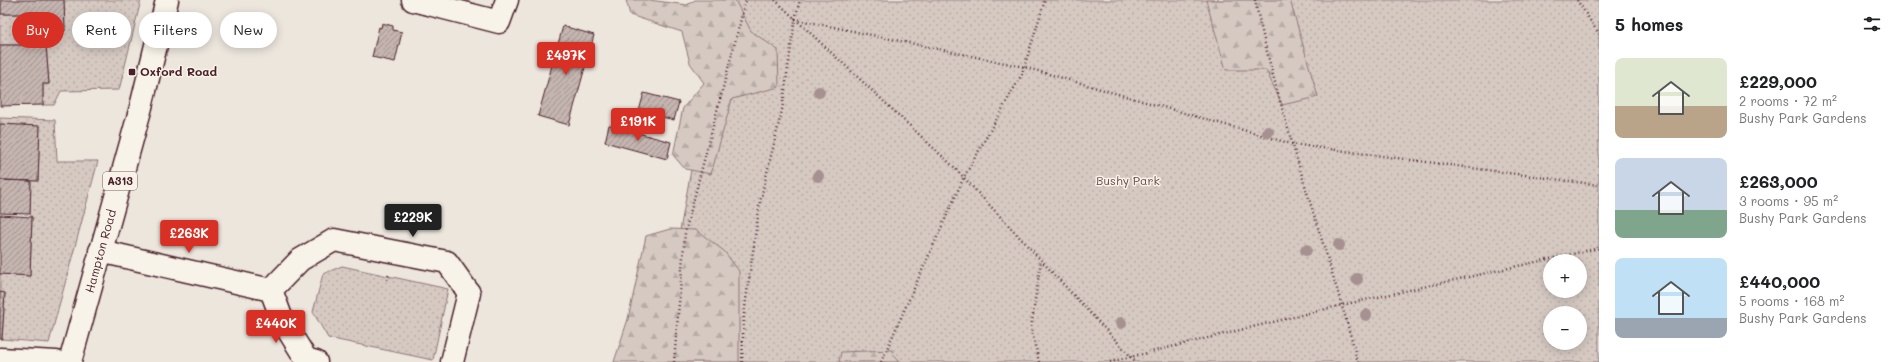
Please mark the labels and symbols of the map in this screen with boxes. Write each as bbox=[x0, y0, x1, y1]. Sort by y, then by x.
pin: £497K bbox=[538, 42, 594, 76]
place label: Oxford Road bbox=[140, 63, 218, 79]
marker: Oxford Road bbox=[127, 67, 137, 77]
pin: £191K bbox=[610, 108, 666, 142]
road number: A313 bbox=[103, 172, 137, 190]
park label: Bushy Park bbox=[1096, 172, 1160, 188]
pin: £229K bbox=[385, 204, 441, 238]
street label: Hampton Road bbox=[81, 207, 119, 294]
pin: £263K bbox=[161, 220, 217, 254]
pin: £440K bbox=[248, 310, 304, 344]

